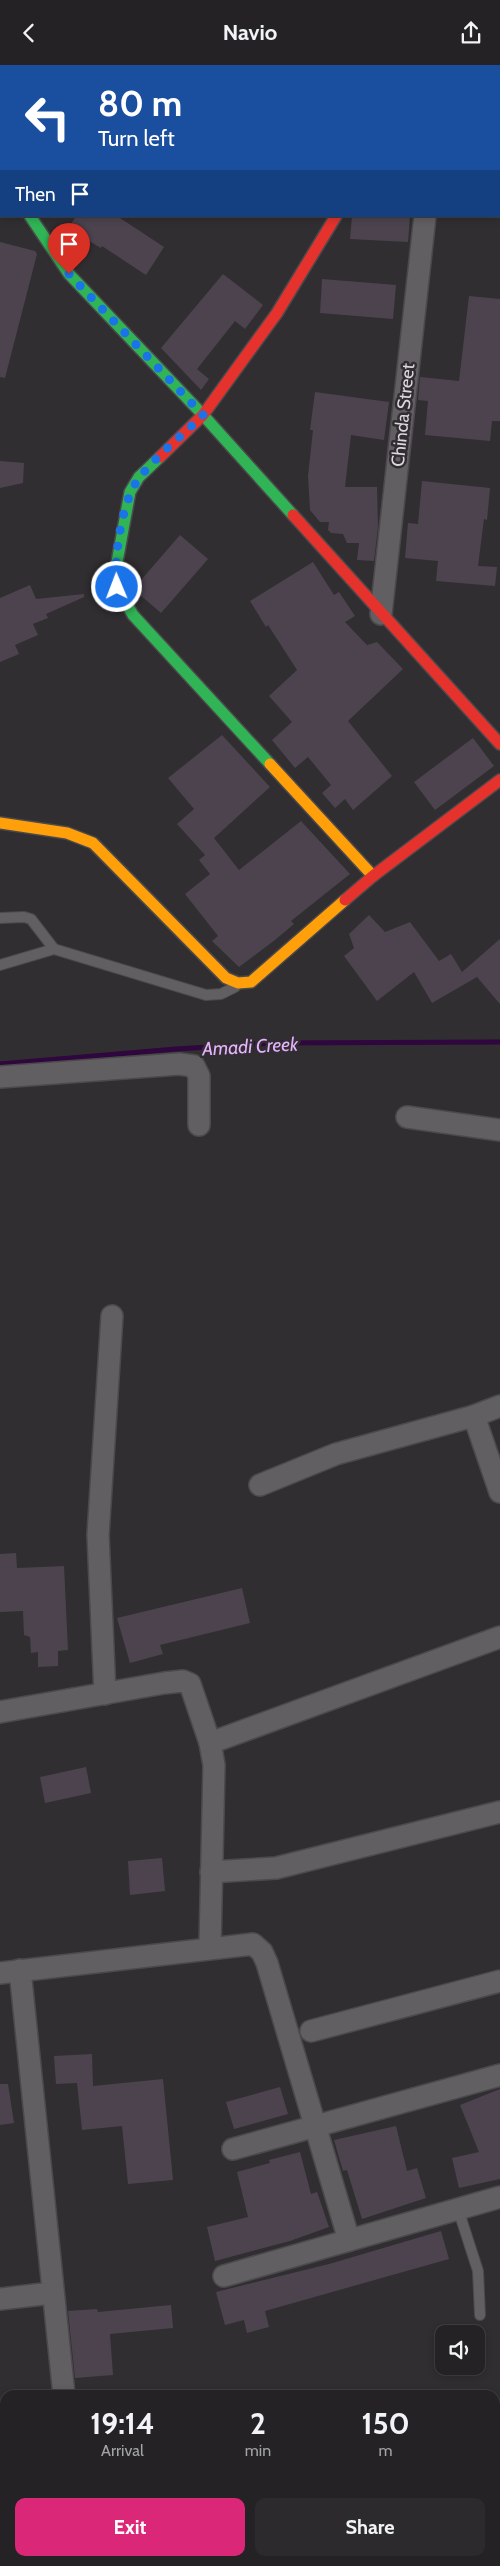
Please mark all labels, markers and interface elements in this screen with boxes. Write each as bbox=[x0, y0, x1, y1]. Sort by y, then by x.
icon: back bbox=[15, 19, 43, 47]
text: Navio bbox=[223, 19, 277, 46]
icon: share bbox=[457, 19, 485, 47]
text: 80 m bbox=[98, 82, 182, 125]
icon: left bbox=[15, 85, 80, 150]
text: Turn left bbox=[98, 125, 175, 152]
icon: arrive bbox=[66, 180, 94, 208]
text: Then bbox=[15, 183, 56, 206]
pin bbox=[48, 223, 90, 274]
icon: arrive bbox=[55, 230, 83, 258]
street label: Chinda Street bbox=[387, 362, 419, 468]
position arrow bbox=[90, 560, 142, 612]
water label: Amadi Creek bbox=[201, 1032, 299, 1061]
map controls bbox=[435, 2325, 485, 2375]
button: sound bbox=[435, 2325, 485, 2375]
text: 19:14 bbox=[90, 2405, 155, 2442]
text: 2 bbox=[250, 2405, 266, 2442]
text: 150 bbox=[361, 2405, 410, 2442]
text: Arrival bbox=[101, 2441, 144, 2460]
text: min bbox=[245, 2441, 271, 2460]
text: m bbox=[379, 2441, 393, 2460]
button: Exit bbox=[15, 2498, 245, 2556]
button: Share bbox=[255, 2498, 485, 2556]

